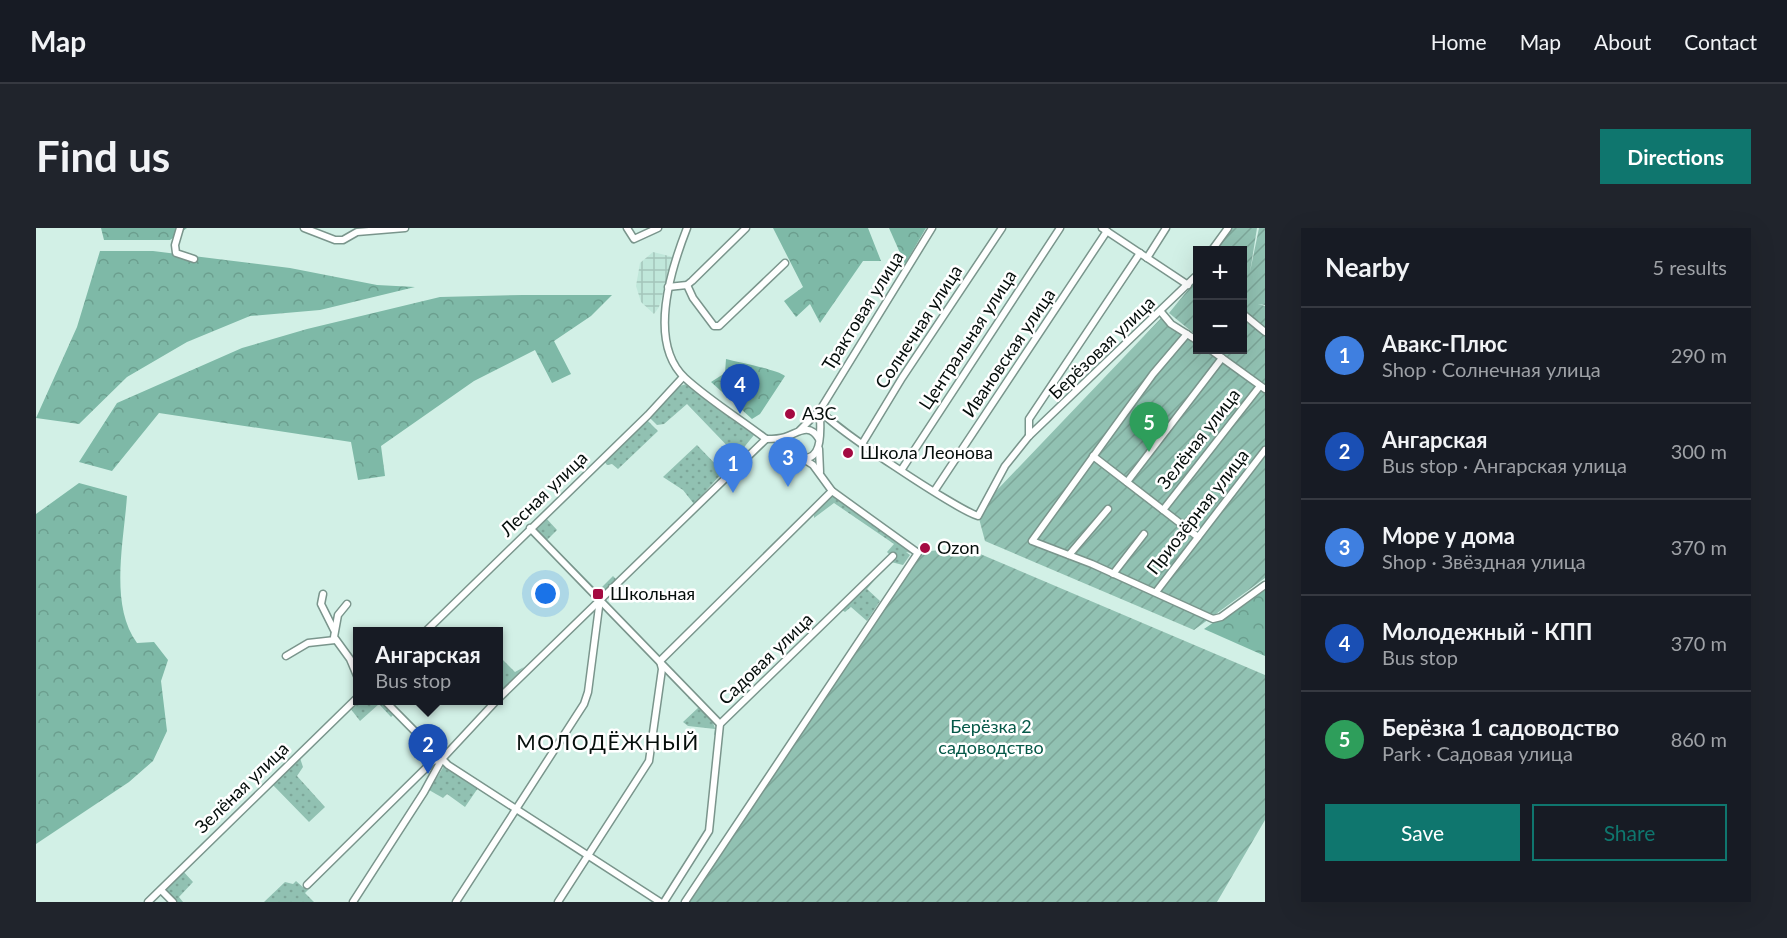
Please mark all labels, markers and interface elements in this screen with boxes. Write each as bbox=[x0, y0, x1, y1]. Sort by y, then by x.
text: Map bbox=[30, 24, 86, 58]
text: Home bbox=[1431, 29, 1487, 54]
text: Map bbox=[1520, 29, 1561, 54]
text: About bbox=[1594, 29, 1651, 54]
text: Contact bbox=[1684, 29, 1757, 54]
button: Directions bbox=[1600, 129, 1751, 184]
text: Find us bbox=[36, 131, 170, 181]
map controls bbox=[1193, 246, 1247, 354]
button: + bbox=[1193, 246, 1247, 300]
street label: Трактовая улица bbox=[817, 247, 908, 374]
text: Nearby bbox=[1325, 251, 1410, 283]
text: 5 results bbox=[1652, 255, 1727, 279]
street label: Солнечная улица bbox=[870, 261, 966, 392]
street label: Центральная улица bbox=[914, 265, 1021, 413]
street label: Ивановская улица bbox=[957, 284, 1059, 421]
street label: Берёзовая улица bbox=[1044, 291, 1159, 403]
button: − bbox=[1193, 300, 1247, 354]
text: Авакс-Плюс bbox=[1382, 330, 1507, 357]
text: 1 bbox=[1339, 343, 1350, 367]
text: 290 m bbox=[1671, 343, 1727, 367]
text: Shop · Солнечная улица bbox=[1382, 357, 1601, 381]
pin: 4 bbox=[720, 364, 760, 414]
street label: Зелёная улица bbox=[1152, 384, 1244, 493]
place label: АЗС bbox=[802, 402, 837, 424]
pin: 5 bbox=[1130, 402, 1168, 452]
marker: АЗС bbox=[783, 407, 797, 421]
text: Ангарская bbox=[1382, 426, 1487, 453]
pin: 3 bbox=[768, 438, 807, 487]
text: 2 bbox=[1339, 439, 1350, 463]
text: 300 m bbox=[1671, 439, 1727, 463]
place label: Школа Леонова bbox=[860, 441, 993, 463]
pin: 1 bbox=[714, 444, 752, 493]
street label: Приозёрная улица bbox=[1141, 444, 1253, 578]
street label: Лесная улица bbox=[494, 446, 591, 541]
marker: Школа Леонова bbox=[841, 446, 855, 460]
text: Bus stop · Ангарская улица bbox=[1382, 453, 1627, 477]
text: Море у дома bbox=[1382, 522, 1515, 549]
text: 3 bbox=[1339, 535, 1350, 559]
text: 370 m bbox=[1671, 535, 1727, 559]
place label: Ozon bbox=[937, 536, 979, 558]
marker: Ozon bbox=[918, 541, 932, 555]
text: Shop · Звёздная улица bbox=[1382, 549, 1586, 573]
your location bbox=[531, 579, 560, 608]
place label: Школьная bbox=[610, 582, 695, 604]
marker: Школьная bbox=[591, 587, 605, 601]
street label: Садовая улица bbox=[714, 608, 817, 709]
text: Молодежный - КПП bbox=[1382, 618, 1592, 645]
popup bbox=[353, 627, 503, 705]
text: 4 bbox=[1339, 631, 1350, 655]
text: 370 m bbox=[1671, 631, 1727, 655]
text: Ангарская bbox=[375, 641, 481, 668]
text: Bus stop bbox=[1382, 645, 1458, 669]
text: Bus stop bbox=[375, 668, 451, 692]
text: Берёзка 1 садоводство bbox=[1382, 714, 1619, 741]
park label: Берёзка 2 садоводство bbox=[938, 715, 1044, 758]
pin: 2 bbox=[408, 724, 448, 774]
text: 5 bbox=[1339, 727, 1350, 751]
text: 860 m bbox=[1671, 727, 1727, 751]
district label: МОЛОДЁЖНЫЙ bbox=[516, 729, 700, 754]
street label: Зелёная улица bbox=[190, 737, 293, 837]
text: Park · Садовая улица bbox=[1382, 741, 1573, 765]
button: Save bbox=[1325, 804, 1520, 861]
button: Share bbox=[1532, 804, 1727, 861]

